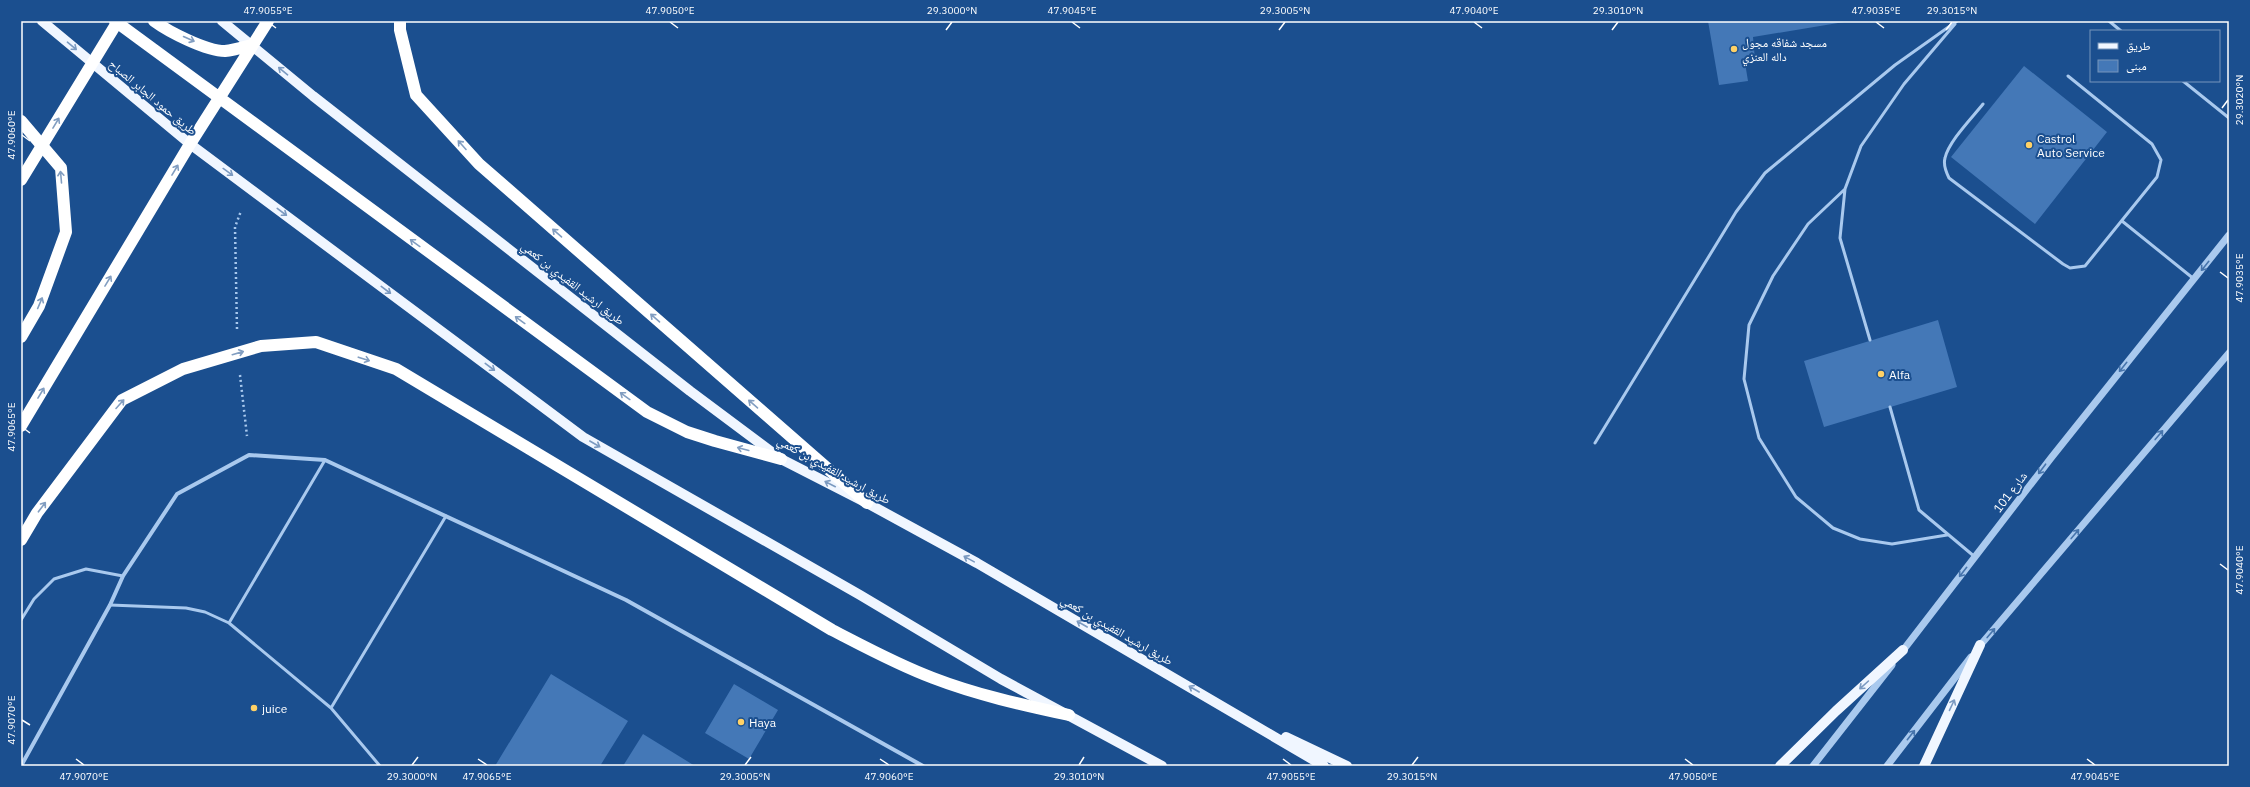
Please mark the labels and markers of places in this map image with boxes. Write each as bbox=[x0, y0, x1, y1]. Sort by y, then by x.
place label: مسجد شفاقه مجول داله العنزي bbox=[1742, 35, 1827, 67]
marker: مسجد شفاقه مجول داله العنزي bbox=[1729, 44, 1739, 54]
place label: Castrol Auto Service bbox=[2037, 131, 2105, 160]
marker: Castrol Auto Service bbox=[2024, 140, 2034, 150]
place label: Alfa bbox=[1889, 367, 1911, 382]
marker: Alfa bbox=[1876, 369, 1886, 379]
place label: juice bbox=[262, 701, 288, 716]
marker: juice bbox=[249, 703, 259, 713]
place label: Haya bbox=[749, 715, 777, 730]
marker: Haya bbox=[736, 717, 746, 727]

